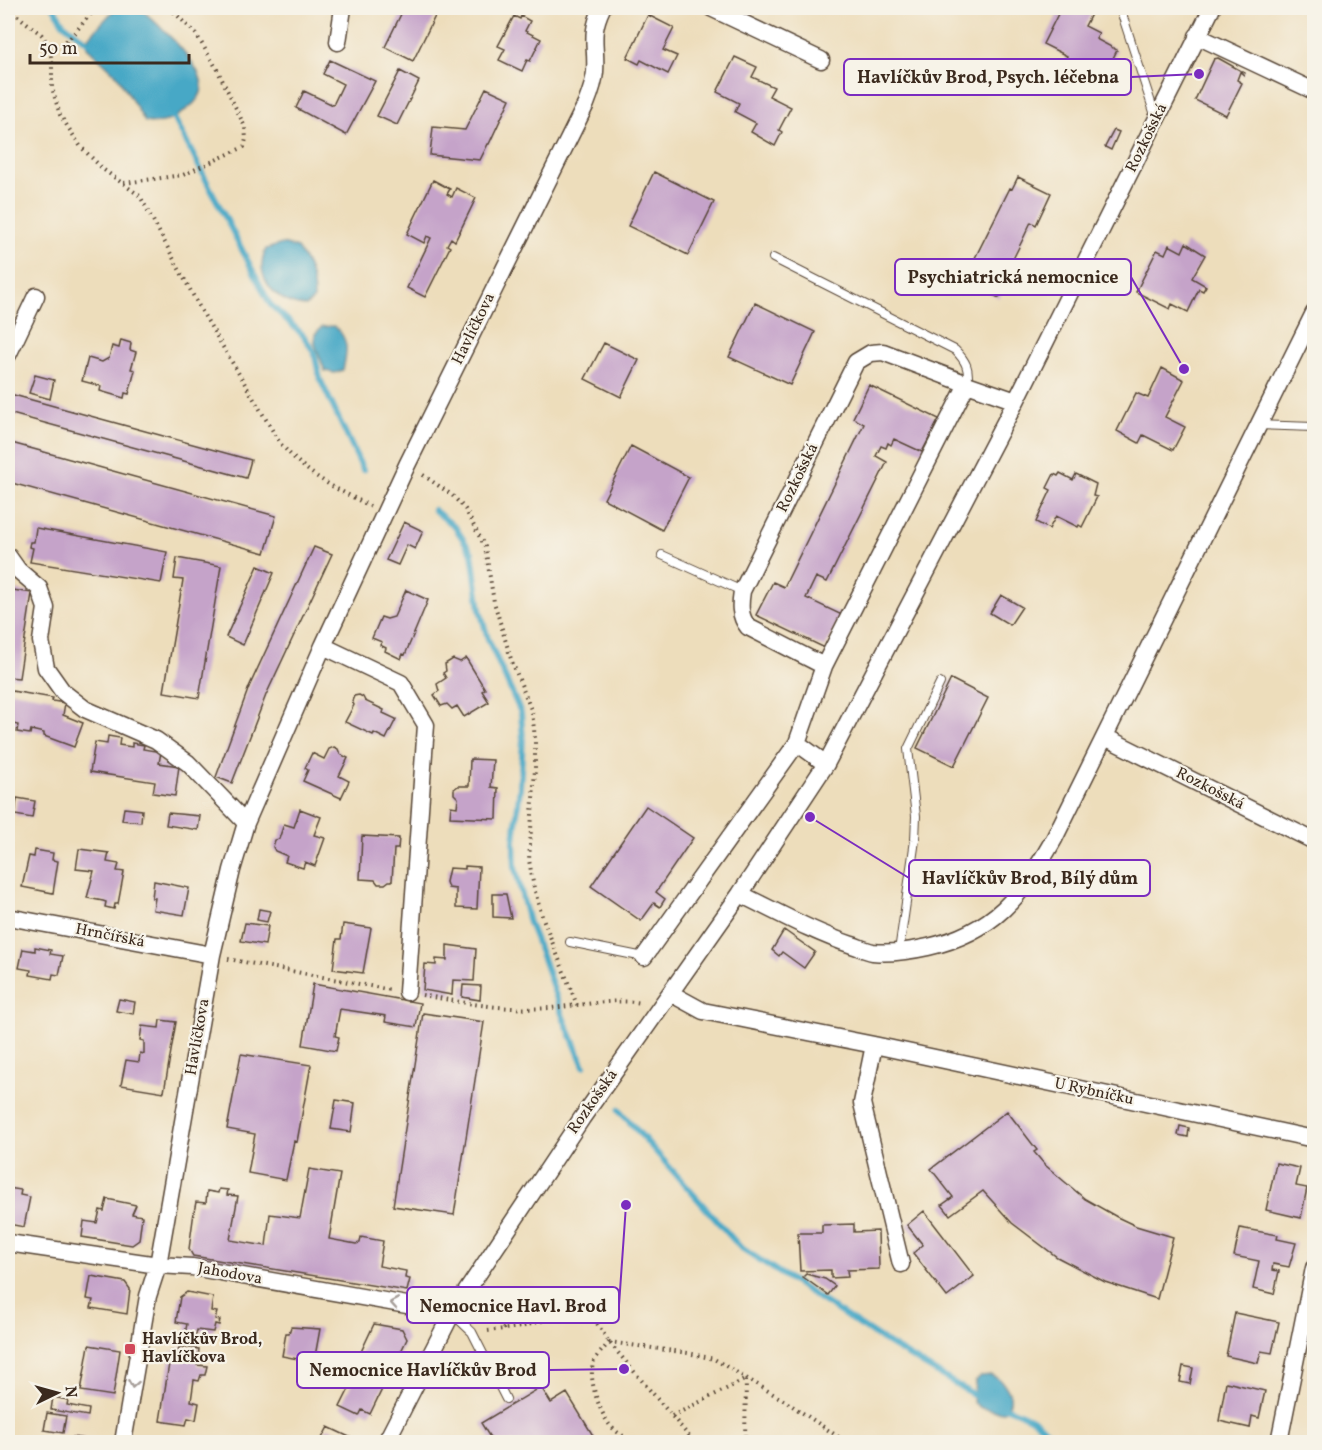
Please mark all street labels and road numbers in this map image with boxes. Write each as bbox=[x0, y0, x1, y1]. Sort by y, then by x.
street label: Rozkošská bbox=[1121, 100, 1173, 176]
street label: Havlíčkova bbox=[447, 289, 501, 369]
street label: Rozkošská bbox=[772, 440, 824, 516]
street label: Rozkošská bbox=[1172, 762, 1248, 816]
street label: Hrnčířská bbox=[73, 918, 147, 954]
street label: Havlíčkova bbox=[180, 997, 216, 1077]
street label: Rozkošská bbox=[563, 1065, 623, 1139]
street label: U Rybníčku bbox=[1052, 1073, 1136, 1111]
street label: Jahodova bbox=[196, 1258, 264, 1290]

